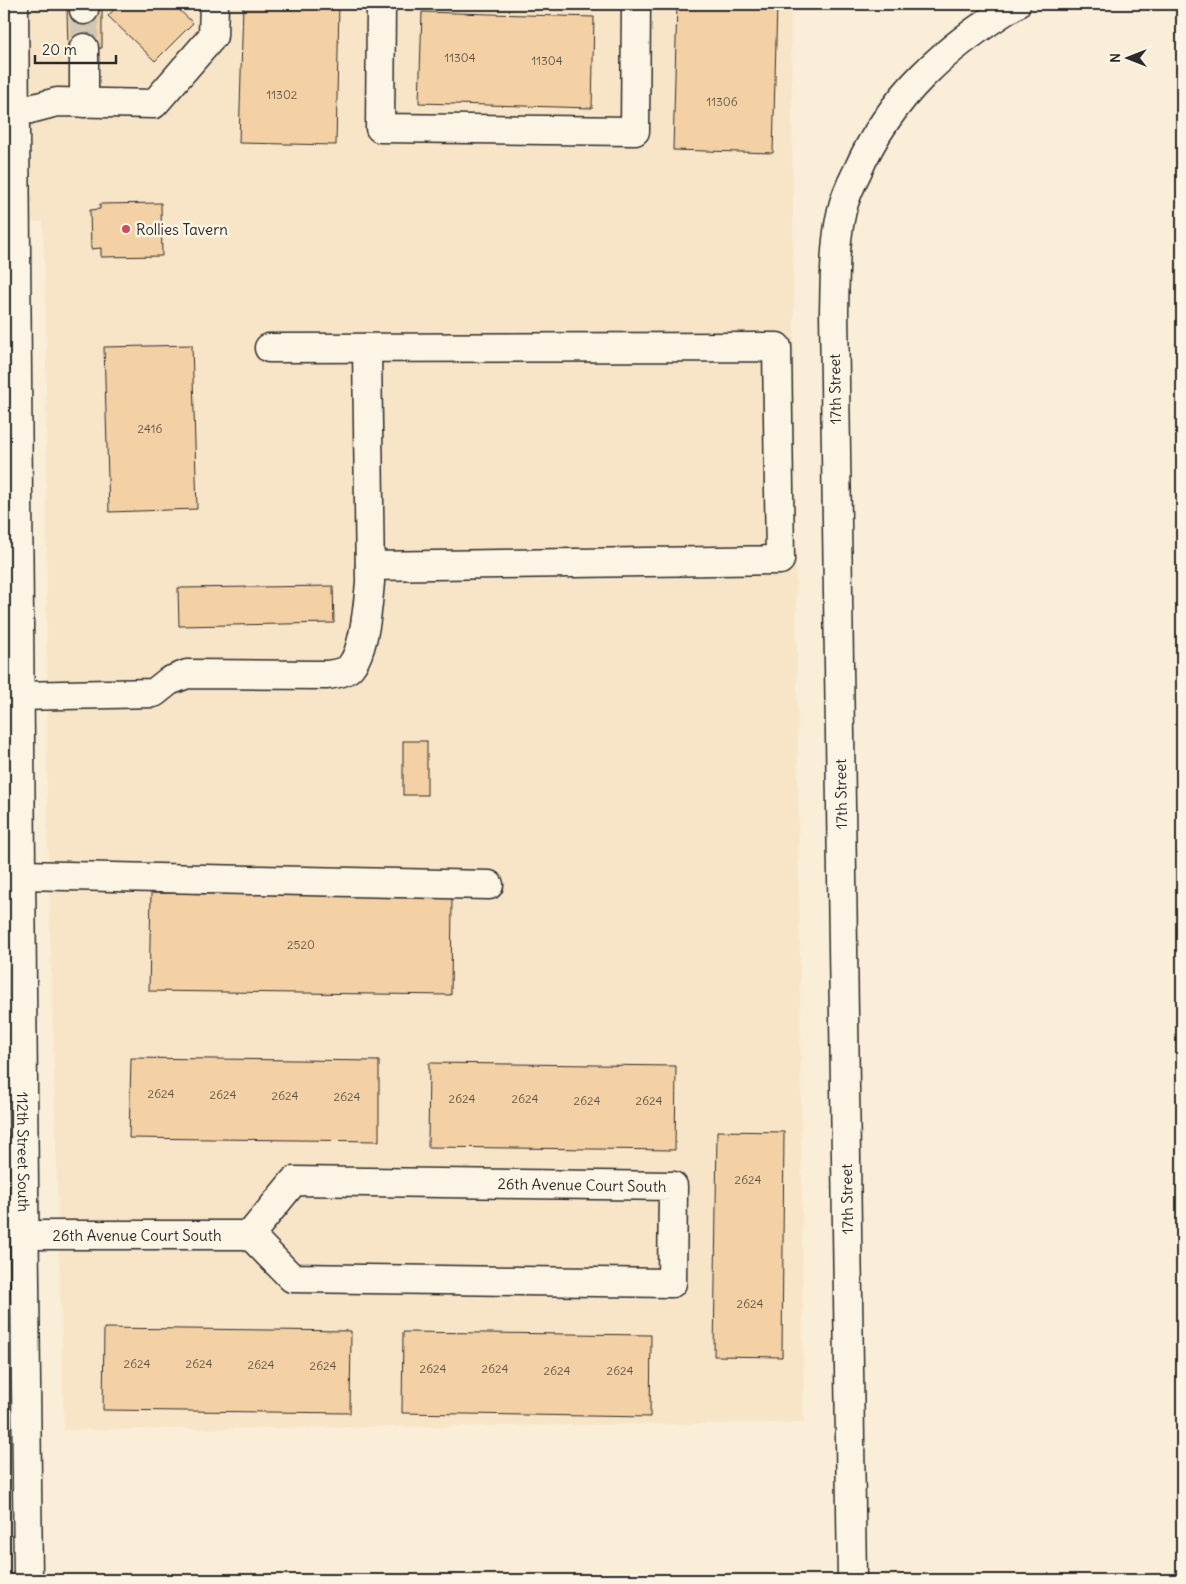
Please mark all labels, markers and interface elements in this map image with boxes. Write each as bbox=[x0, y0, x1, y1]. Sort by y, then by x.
scale bar bbox=[35, 32, 116, 64]
north arrow bbox=[1104, 32, 1154, 82]
text: 20 m bbox=[42, 40, 77, 59]
house number: 11304 bbox=[444, 50, 476, 65]
house number: 11304 bbox=[531, 53, 563, 68]
text: N bbox=[1106, 53, 1124, 63]
house number: 11302 bbox=[267, 87, 298, 102]
house number: 11306 bbox=[706, 94, 738, 109]
place label: Rollies Tavern bbox=[136, 220, 228, 239]
marker: Rollies Tavern bbox=[120, 223, 132, 235]
street label: 17th Street bbox=[825, 354, 845, 424]
house number: 2416 bbox=[138, 421, 163, 436]
street label: 17th Street bbox=[831, 759, 851, 829]
house number: 2520 bbox=[287, 937, 315, 952]
house number: 2624 bbox=[148, 1086, 174, 1101]
house number: 2624 bbox=[210, 1087, 236, 1102]
house number: 2624 bbox=[272, 1088, 298, 1103]
house number: 2624 bbox=[334, 1089, 360, 1104]
house number: 2624 bbox=[449, 1091, 475, 1106]
house number: 2624 bbox=[512, 1091, 538, 1106]
street label: 112th Street South bbox=[14, 1092, 34, 1213]
house number: 2624 bbox=[574, 1093, 600, 1108]
house number: 2624 bbox=[636, 1093, 662, 1108]
street label: 17th Street bbox=[837, 1164, 857, 1234]
house number: 2624 bbox=[735, 1172, 761, 1187]
street label: 26th Avenue Court South bbox=[497, 1174, 667, 1196]
street label: 26th Avenue Court South bbox=[52, 1226, 222, 1245]
house number: 2624 bbox=[737, 1296, 763, 1311]
house number: 2624 bbox=[124, 1356, 150, 1371]
house number: 2624 bbox=[186, 1356, 212, 1371]
house number: 2624 bbox=[248, 1357, 274, 1372]
house number: 2624 bbox=[310, 1358, 336, 1373]
house number: 2624 bbox=[420, 1361, 446, 1376]
house number: 2624 bbox=[482, 1361, 508, 1376]
house number: 2624 bbox=[544, 1363, 570, 1378]
house number: 2624 bbox=[607, 1363, 633, 1378]

